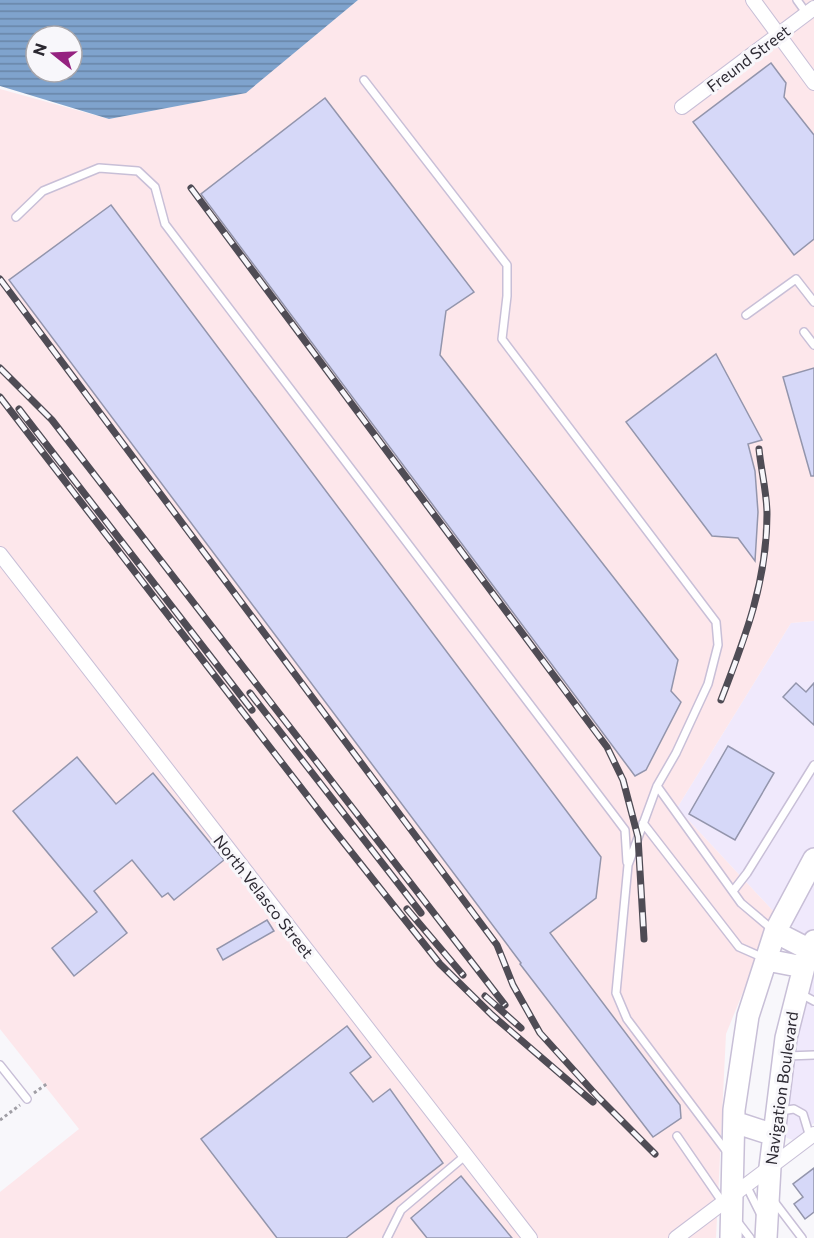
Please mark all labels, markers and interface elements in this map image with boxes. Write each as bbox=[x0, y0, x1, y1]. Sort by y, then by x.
street label: Freund Street bbox=[703, 20, 794, 95]
north arrow bbox=[24, 24, 84, 84]
text: N bbox=[28, 41, 50, 58]
street label: North Velasco Street bbox=[210, 831, 318, 962]
street label: Navigation Boulevard bbox=[761, 1010, 801, 1166]

